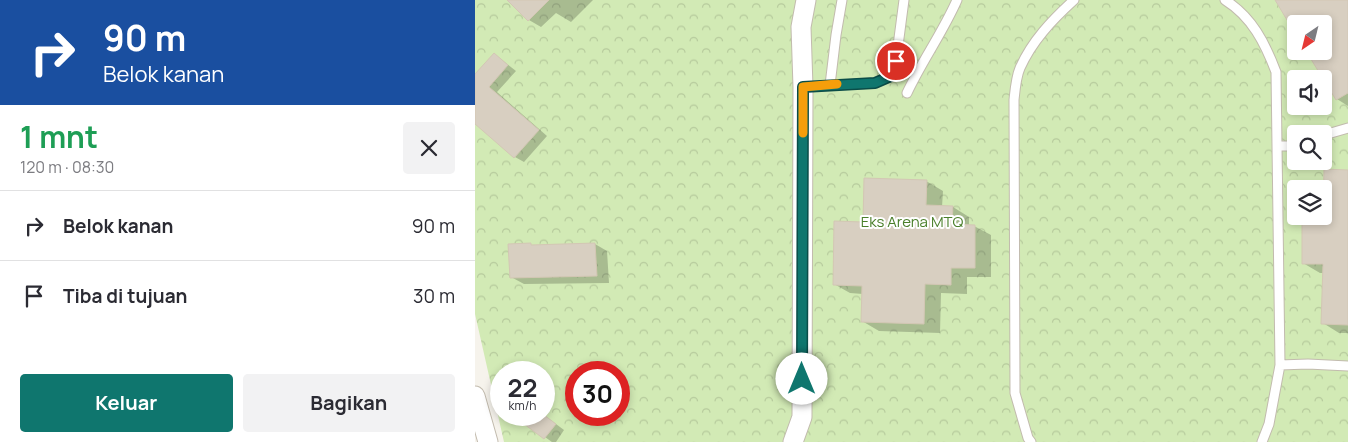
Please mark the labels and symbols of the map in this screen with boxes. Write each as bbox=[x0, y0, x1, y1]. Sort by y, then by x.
north arrow bbox=[1287, 15, 1333, 60]
pin bbox=[875, 40, 917, 82]
park label: Eks Arena MTQ bbox=[861, 211, 963, 232]
position arrow bbox=[775, 352, 827, 404]
speed limit sign: 30 bbox=[565, 361, 630, 426]

